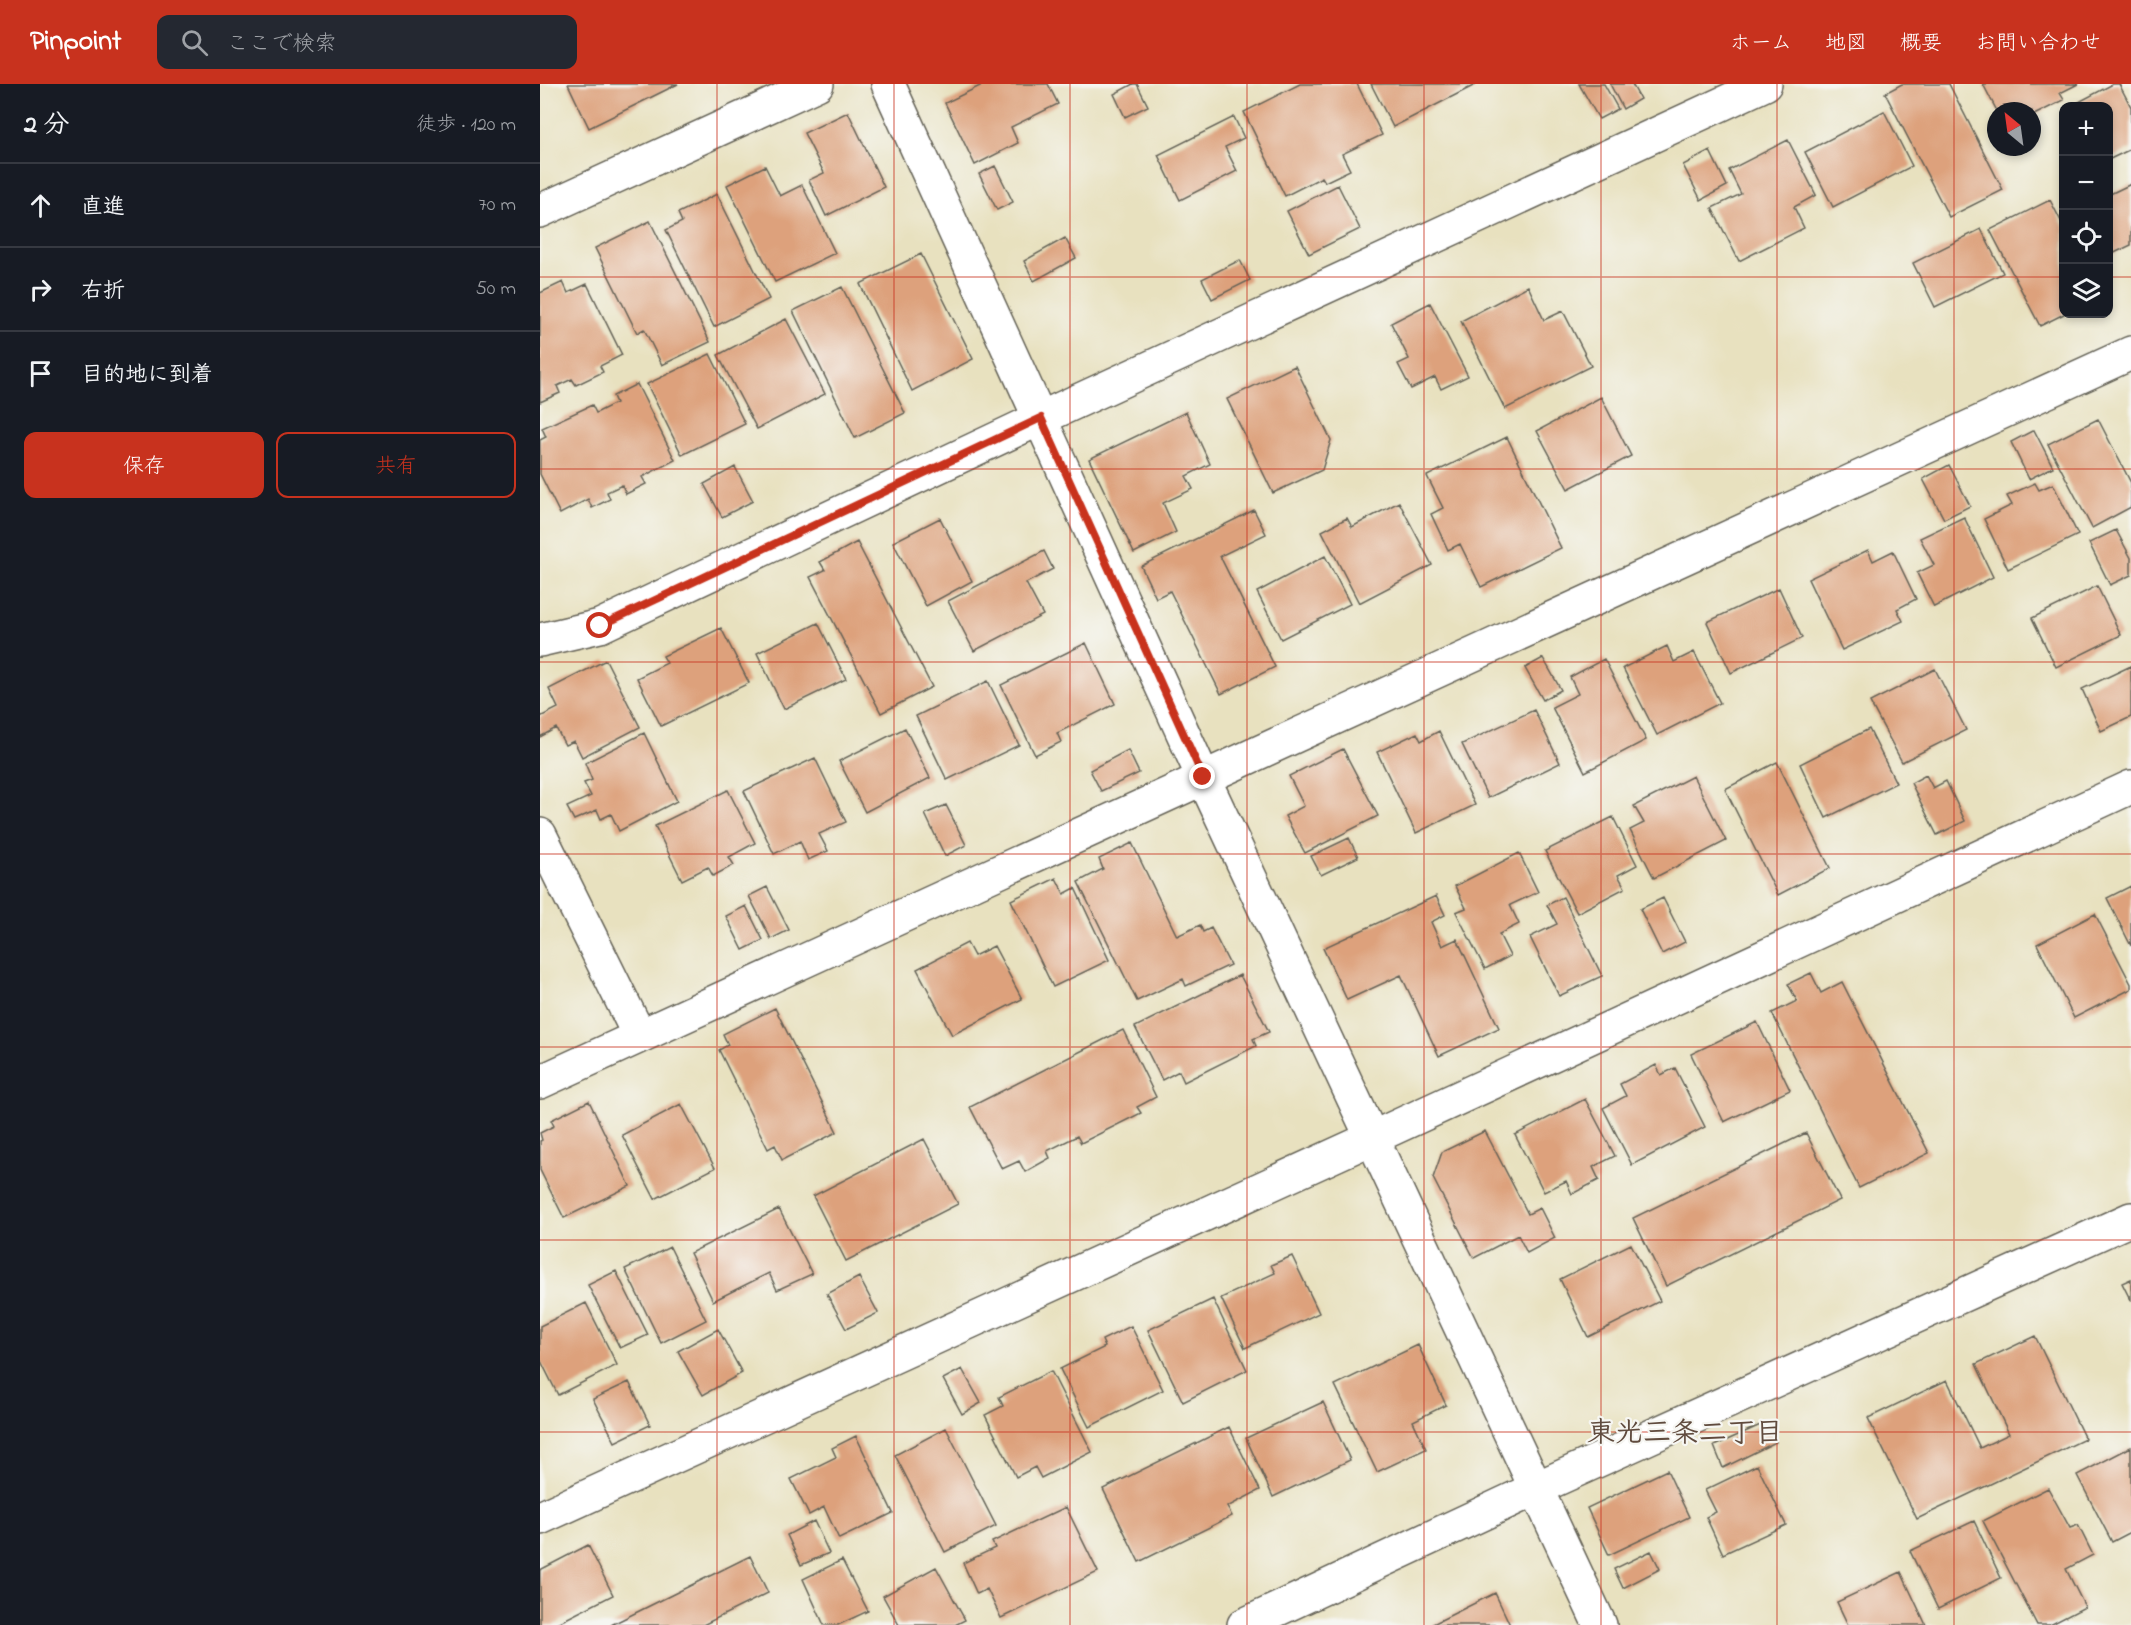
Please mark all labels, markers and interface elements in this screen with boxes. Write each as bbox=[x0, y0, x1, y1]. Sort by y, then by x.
search box bbox=[157, 15, 577, 69]
text: Pinpoint bbox=[30, 22, 121, 63]
icon: search bbox=[178, 26, 211, 59]
text: ここで検索 bbox=[226, 29, 336, 61]
text: ホーム bbox=[1730, 29, 1792, 59]
text: 地図 bbox=[1825, 29, 1867, 59]
text: 概要 bbox=[1900, 29, 1942, 59]
text: お問い合わせ bbox=[1975, 29, 2101, 59]
north arrow bbox=[1987, 102, 2041, 156]
map controls bbox=[2059, 102, 2113, 318]
button: + bbox=[2059, 102, 2113, 156]
text: 2 分 bbox=[24, 107, 69, 145]
text: 徒歩 · 120 m bbox=[416, 111, 516, 140]
button: − bbox=[2059, 156, 2113, 210]
icon: ahead bbox=[24, 189, 57, 222]
text: 70 m bbox=[479, 191, 516, 220]
text: 直進 bbox=[81, 192, 125, 224]
button: locate bbox=[2059, 210, 2113, 264]
button: layers bbox=[2059, 264, 2113, 318]
icon: right bbox=[24, 273, 57, 306]
text: 50 m bbox=[475, 275, 516, 304]
text: 右折 bbox=[81, 276, 125, 308]
icon: arrive bbox=[24, 357, 57, 390]
text: 目的地に到着 bbox=[81, 360, 213, 392]
button: 保存 bbox=[24, 432, 264, 498]
button: 共有 bbox=[276, 432, 516, 498]
route start bbox=[586, 612, 612, 638]
route end bbox=[1189, 763, 1215, 789]
district label: 東光三条二丁目 bbox=[1587, 1414, 1783, 1455]

